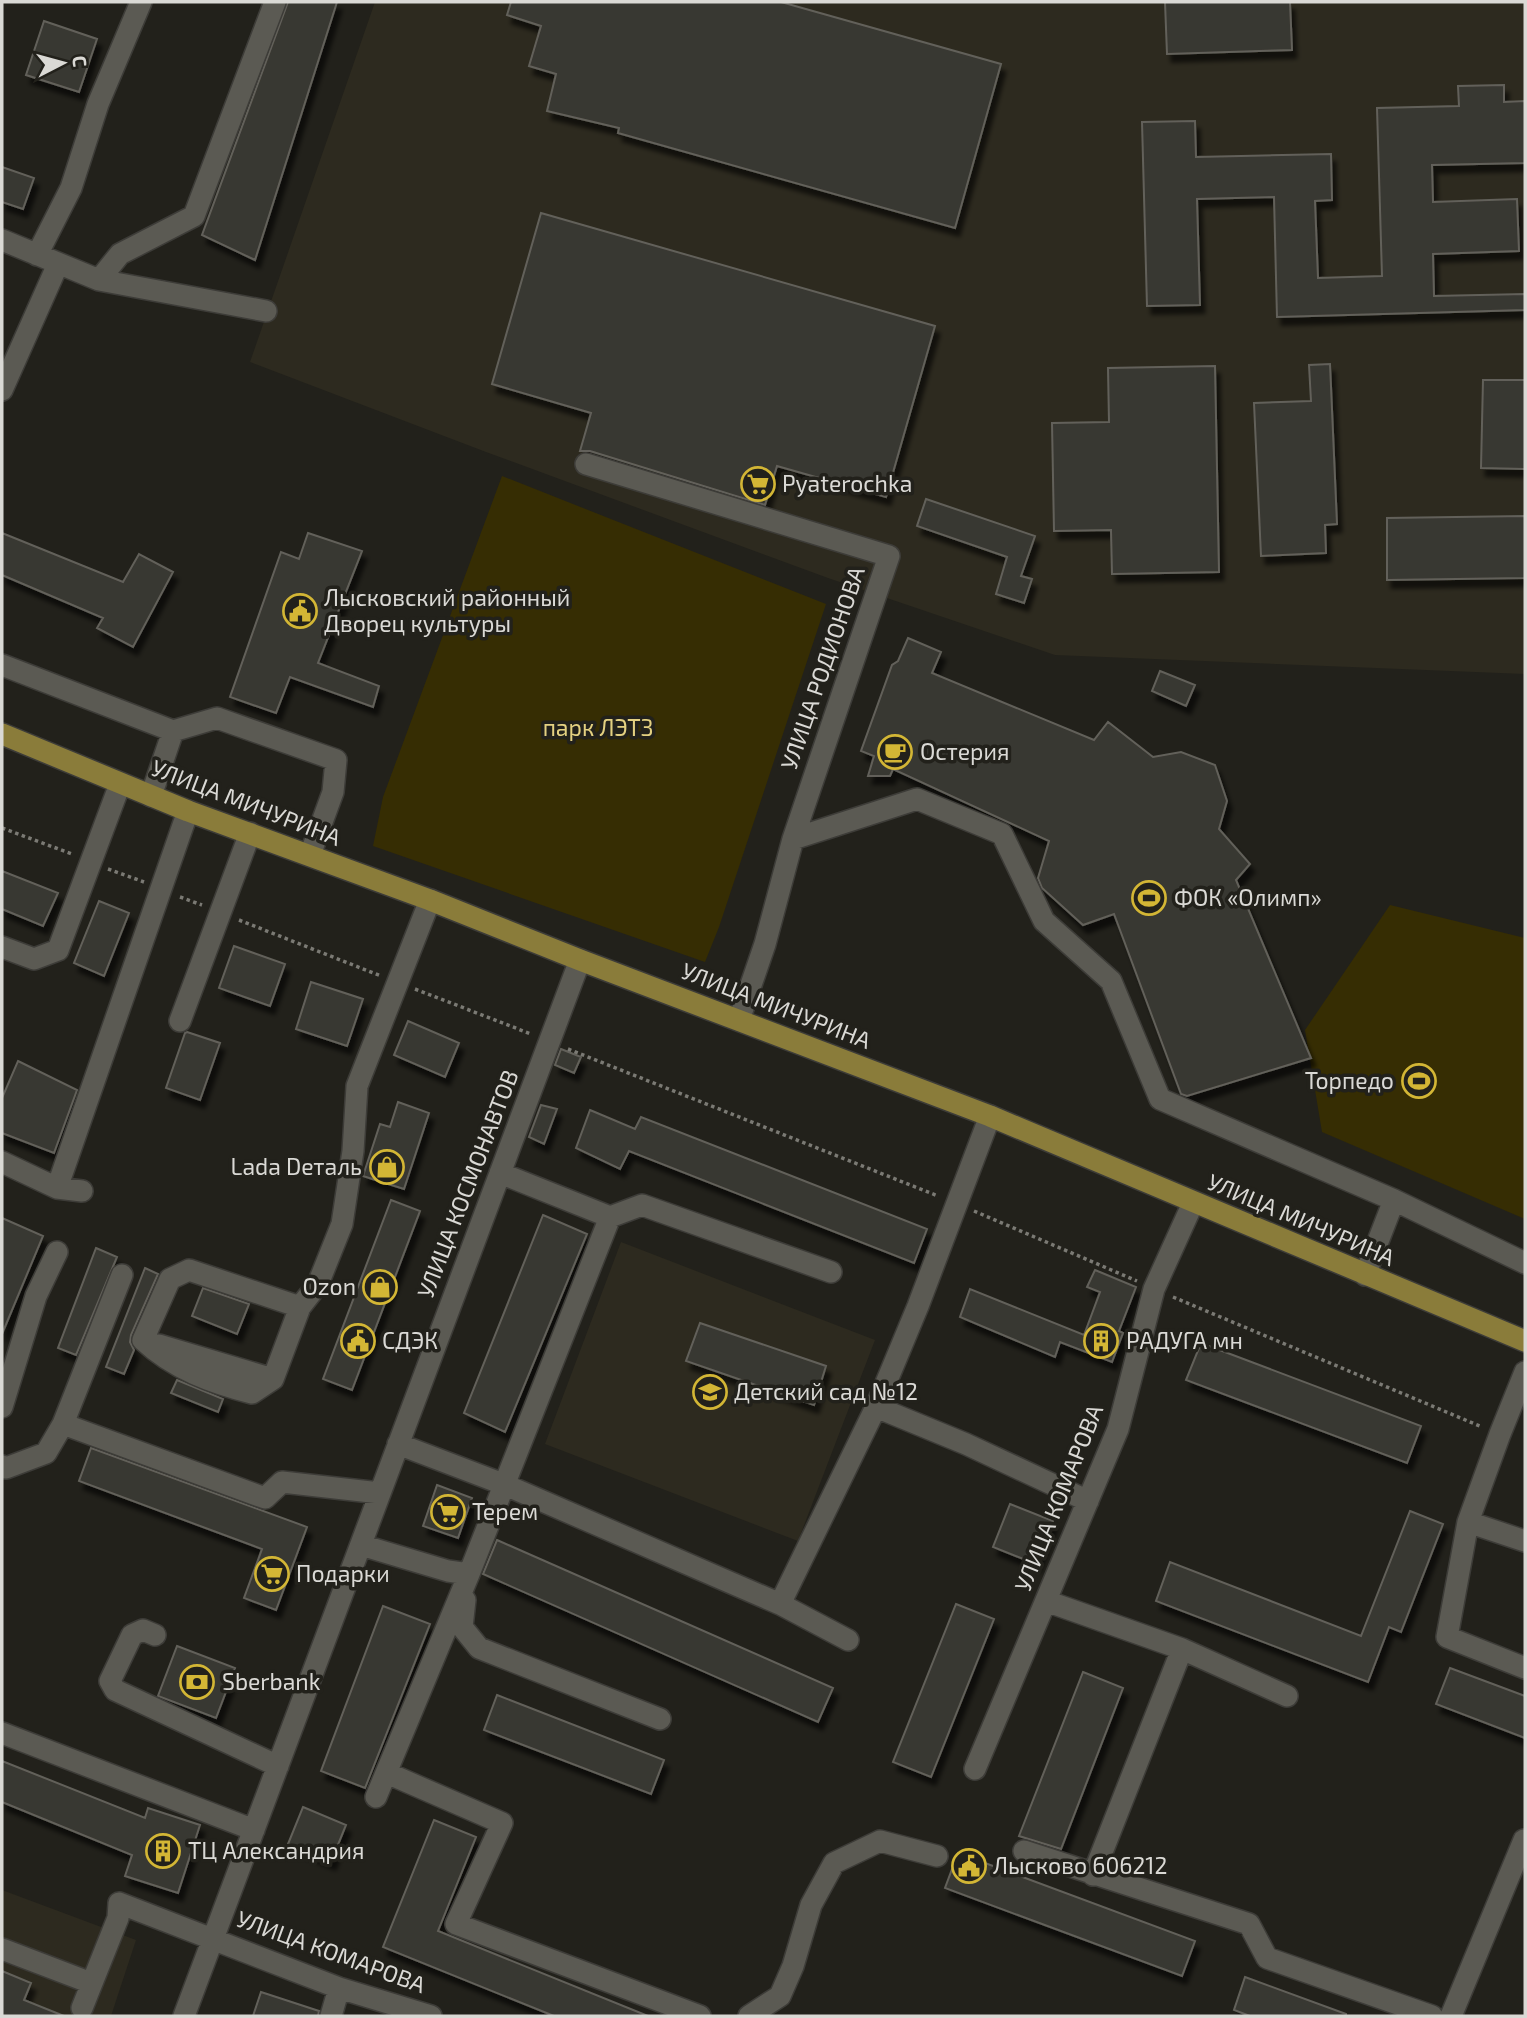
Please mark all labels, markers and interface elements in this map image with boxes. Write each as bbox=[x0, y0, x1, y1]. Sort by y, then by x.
north arrow bbox=[28, 28, 98, 98]
text: С bbox=[68, 54, 92, 68]
supermarket icon: Pyaterochka bbox=[739, 465, 777, 503]
place label: Pyaterochka bbox=[782, 469, 912, 497]
street label: УЛИЦА РОДИОНОВА bbox=[774, 562, 870, 773]
place label: Лысковский районный Дворец культуры bbox=[324, 583, 570, 638]
public building icon: Лысковский районный Дворец культуры bbox=[281, 592, 319, 630]
park label: парк ЛЭТЗ bbox=[543, 713, 653, 741]
cafe icon: Остерия bbox=[876, 733, 914, 771]
place label: Остерия bbox=[920, 737, 1010, 765]
street label: УЛИЦА МИЧУРИНА bbox=[148, 753, 346, 851]
sports icon: ФОК «Олимп» bbox=[1130, 879, 1168, 917]
place label: ФОК «Олимп» bbox=[1174, 883, 1322, 911]
street label: УЛИЦА МИЧУРИНА bbox=[678, 956, 876, 1054]
sports icon: Торпедо bbox=[1400, 1062, 1438, 1100]
street label: УЛИЦА КОСМОНАВТОВ bbox=[411, 1066, 524, 1302]
place label: Торпедо bbox=[1305, 1066, 1394, 1094]
shop icon: Lada Dеталь bbox=[368, 1148, 406, 1186]
place label: Lada Dеталь bbox=[231, 1152, 362, 1180]
street label: УЛИЦА МИЧУРИНА bbox=[1204, 1167, 1400, 1271]
shop icon: Ozon bbox=[361, 1268, 399, 1306]
place label: Ozon bbox=[303, 1272, 356, 1300]
public building icon: СДЭК bbox=[339, 1322, 377, 1360]
building icon: РАДУГА мн bbox=[1082, 1322, 1120, 1360]
place label: СДЭК bbox=[382, 1326, 438, 1354]
place label: РАДУГА мн bbox=[1126, 1326, 1243, 1354]
school or university icon: Детский сад №12 bbox=[691, 1373, 729, 1411]
place label: Детский сад №12 bbox=[734, 1377, 918, 1405]
street label: УЛИЦА КОМАРОВА bbox=[1008, 1399, 1109, 1595]
supermarket icon: Терем bbox=[429, 1493, 467, 1531]
place label: Терем bbox=[472, 1497, 538, 1525]
supermarket icon: Подарки bbox=[253, 1555, 291, 1593]
place label: Подарки bbox=[296, 1559, 390, 1587]
bank icon: Sberbank bbox=[178, 1663, 216, 1701]
place label: Sberbank bbox=[222, 1667, 321, 1695]
building icon: ТЦ Александрия bbox=[144, 1832, 182, 1870]
place label: ТЦ Александрия bbox=[188, 1836, 365, 1864]
public building icon: Лысково 606212 bbox=[950, 1847, 988, 1885]
place label: Лысково 606212 bbox=[993, 1851, 1167, 1879]
street label: УЛИЦА КОМАРОВА bbox=[233, 1904, 430, 1998]

